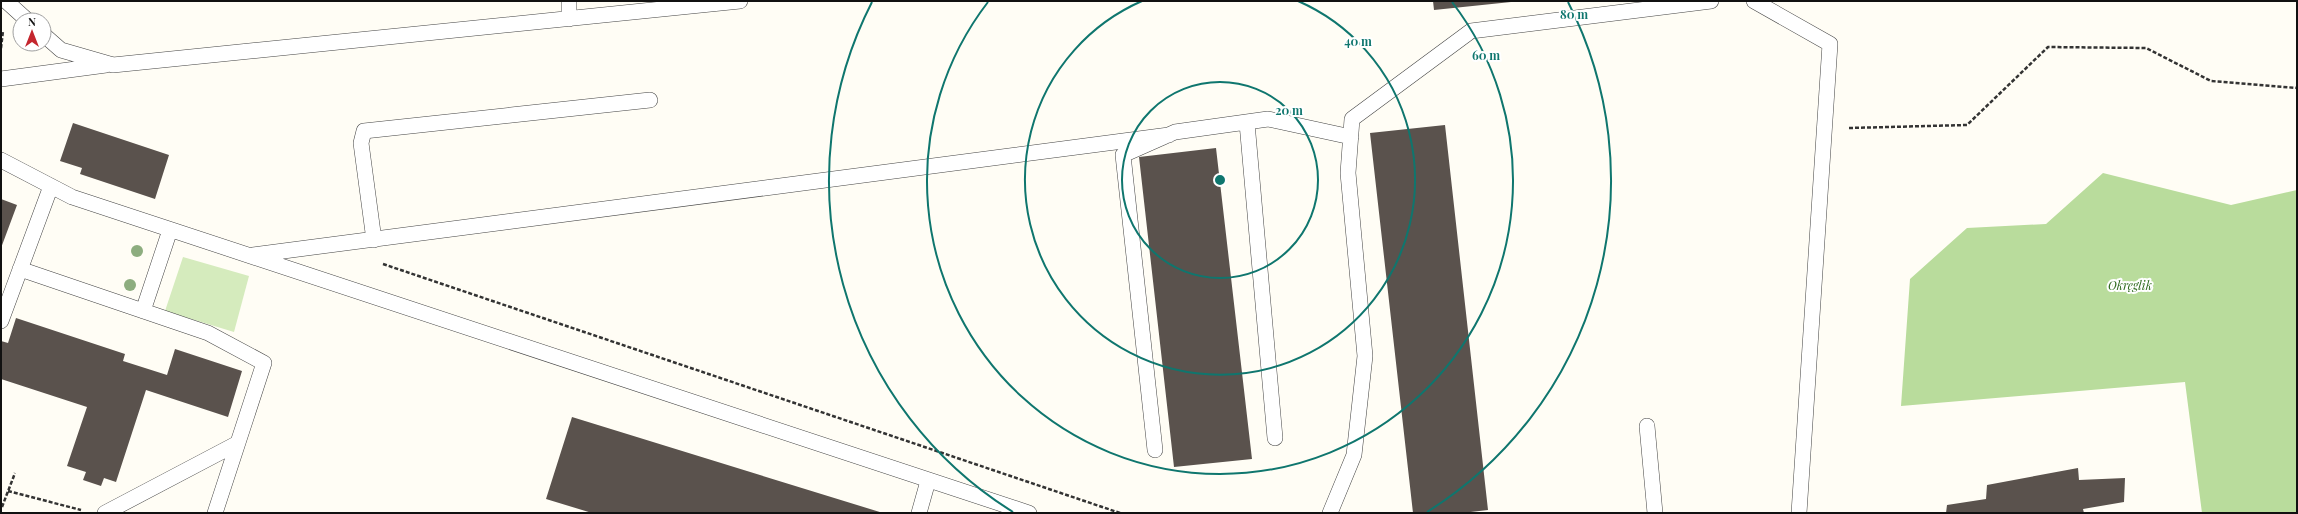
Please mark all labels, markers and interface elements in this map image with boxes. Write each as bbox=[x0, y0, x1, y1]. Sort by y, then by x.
text: 80 m bbox=[1560, 6, 1588, 22]
north arrow bbox=[12, 12, 52, 52]
text: N bbox=[28, 14, 36, 29]
text: 40 m bbox=[1344, 33, 1372, 49]
text: 60 m bbox=[1472, 47, 1500, 63]
text: 20 m bbox=[1275, 102, 1303, 118]
centre of rings bbox=[1213, 173, 1227, 187]
park label: Okręglik bbox=[2108, 277, 2152, 293]

